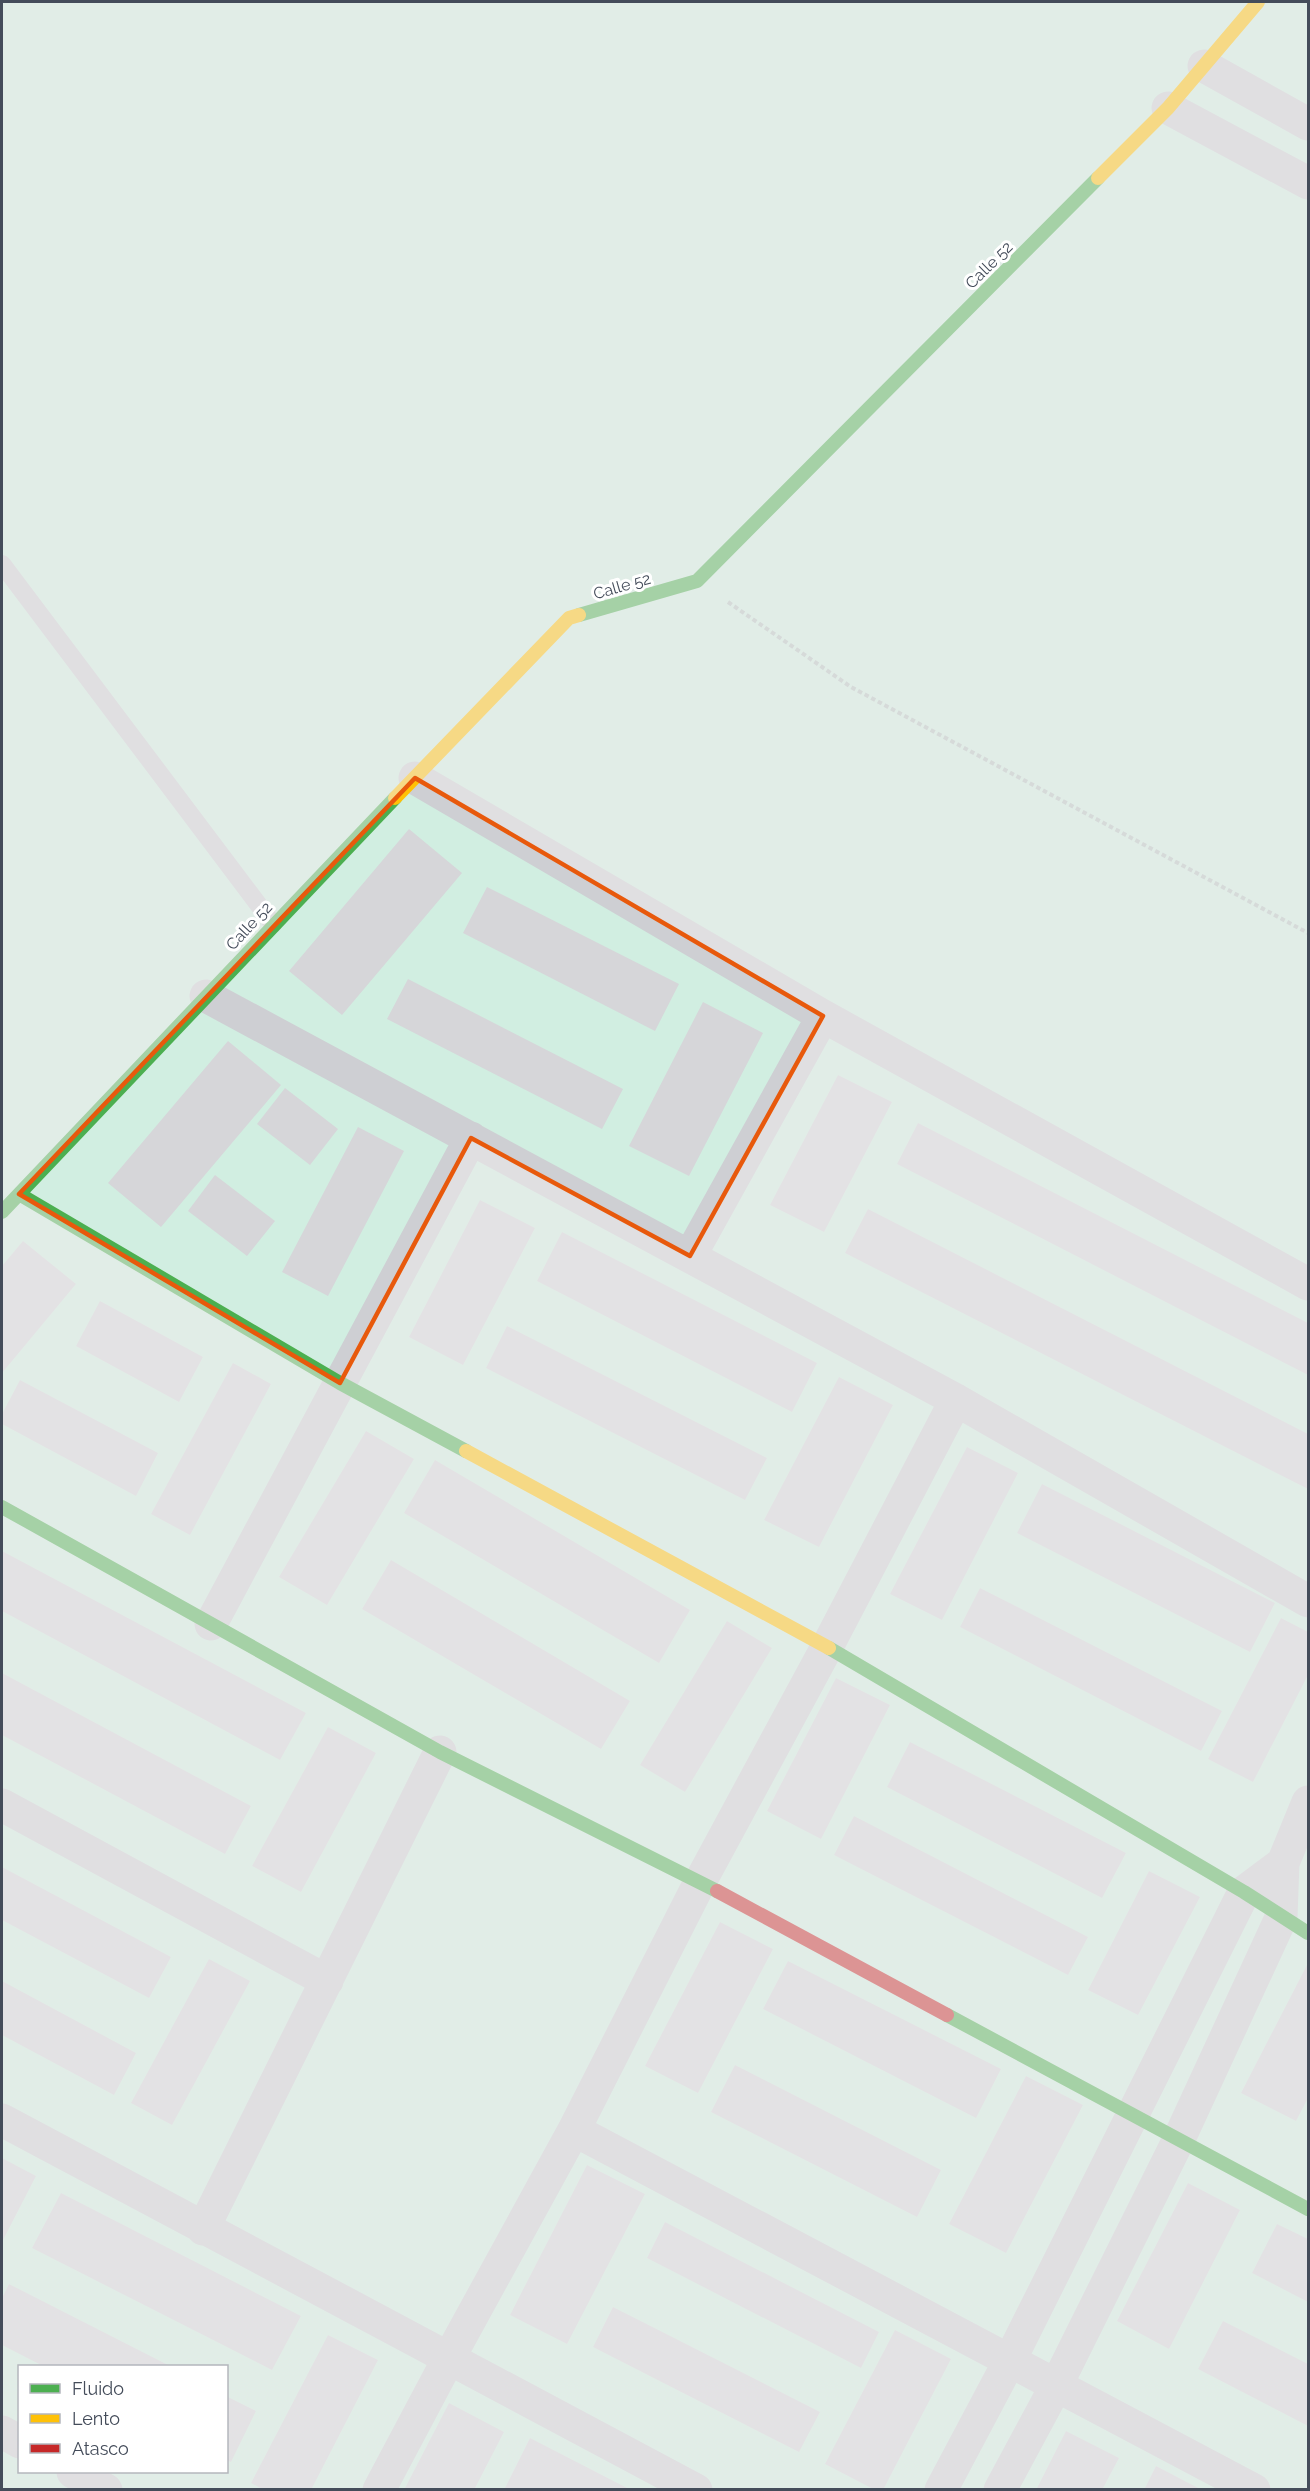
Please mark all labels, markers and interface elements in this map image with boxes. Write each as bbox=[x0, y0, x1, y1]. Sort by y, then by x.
street label: Calle 52 bbox=[961, 237, 1017, 293]
street label: Calle 52 bbox=[591, 569, 653, 603]
street label: Calle 52 bbox=[222, 898, 276, 954]
legend bbox=[18, 2365, 228, 2473]
text: Fluido bbox=[72, 2378, 124, 2399]
text: Lento bbox=[72, 2408, 120, 2429]
text: Atasco bbox=[72, 2438, 129, 2459]

